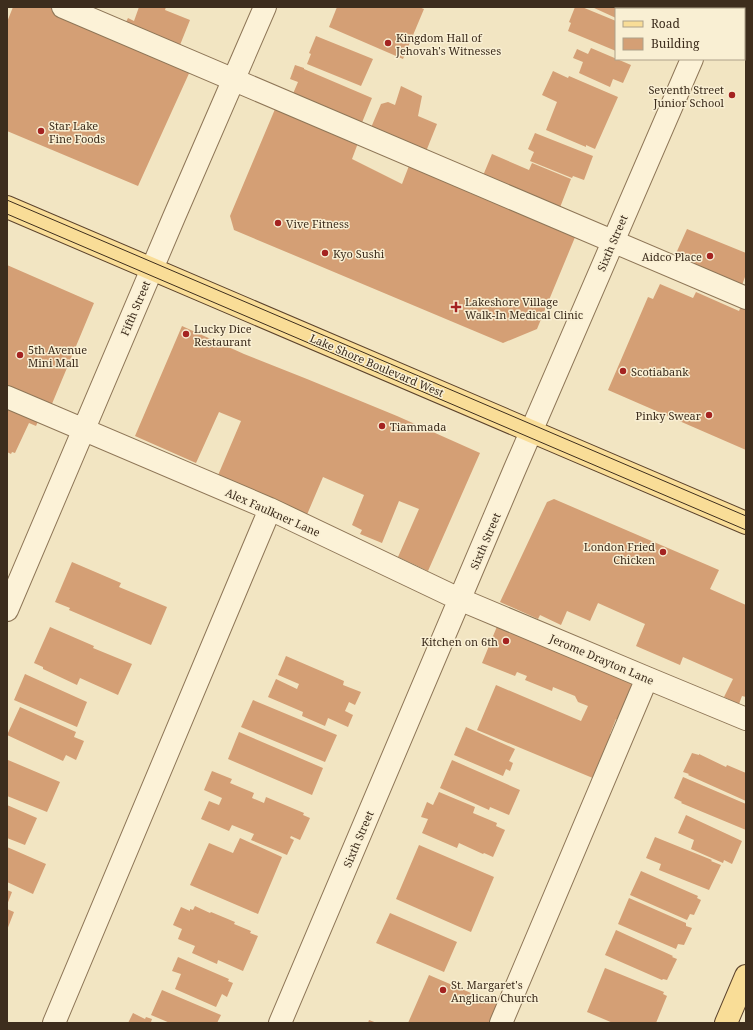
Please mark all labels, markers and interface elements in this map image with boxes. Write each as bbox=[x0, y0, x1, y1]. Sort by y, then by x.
legend bbox=[615, 8, 745, 60]
text: Road bbox=[651, 15, 681, 32]
place label: Kingdom Hall of Jehovah's Witnesses bbox=[395, 30, 501, 58]
text: Building bbox=[651, 35, 700, 52]
marker: Kingdom Hall of Jehovah's Witnesses bbox=[383, 38, 393, 48]
place label: Seventh Street Junior School bbox=[648, 82, 725, 110]
marker: Seventh Street Junior School bbox=[727, 90, 737, 100]
place label: Star Lake Fine Foods bbox=[49, 118, 105, 146]
marker: Star Lake Fine Foods bbox=[36, 126, 46, 136]
street label: Sixth Street bbox=[593, 212, 631, 274]
place label: Vive Fitness bbox=[286, 216, 349, 231]
marker: Vive Fitness bbox=[273, 218, 283, 228]
place label: Kyo Sushi bbox=[333, 246, 385, 261]
marker: Kyo Sushi bbox=[320, 248, 330, 258]
place label: Aidco Place bbox=[642, 249, 702, 264]
marker: Aidco Place bbox=[705, 251, 715, 261]
street label: Fifth Street bbox=[117, 278, 153, 338]
place label: Lakeshore Village Walk-In Medical Clinic bbox=[465, 294, 583, 322]
marker: Lakeshore Village Walk-In Medical Clinic bbox=[450, 301, 462, 313]
place label: Lucky Dice Restaurant bbox=[194, 321, 252, 349]
marker: Lucky Dice Restaurant bbox=[181, 329, 191, 339]
street label: Lake Shore Boulevard West bbox=[308, 330, 446, 400]
place label: 5th Avenue Mini Mall bbox=[28, 342, 87, 370]
marker: 5th Avenue Mini Mall bbox=[15, 350, 25, 360]
place label: Scotiabank bbox=[631, 364, 689, 379]
marker: Scotiabank bbox=[618, 366, 628, 376]
place label: Pinky Swear bbox=[636, 408, 702, 423]
marker: Pinky Swear bbox=[704, 410, 714, 420]
place label: Tiammada bbox=[390, 419, 446, 434]
marker: Tiammada bbox=[377, 421, 387, 431]
street label: Alex Faulkner Lane bbox=[223, 484, 323, 540]
street label: Sixth Street bbox=[466, 510, 504, 572]
place label: London Fried Chicken bbox=[584, 539, 655, 567]
marker: London Fried Chicken bbox=[658, 547, 668, 557]
street label: Jerome Drayton Lane bbox=[547, 630, 657, 688]
place label: Kitchen on 6th bbox=[421, 634, 498, 649]
marker: Kitchen on 6th bbox=[501, 636, 511, 646]
street label: Sixth Street bbox=[339, 808, 377, 870]
place label: St. Margaret's Anglican Church bbox=[451, 977, 539, 1005]
marker: St. Margaret's Anglican Church bbox=[438, 985, 448, 995]

